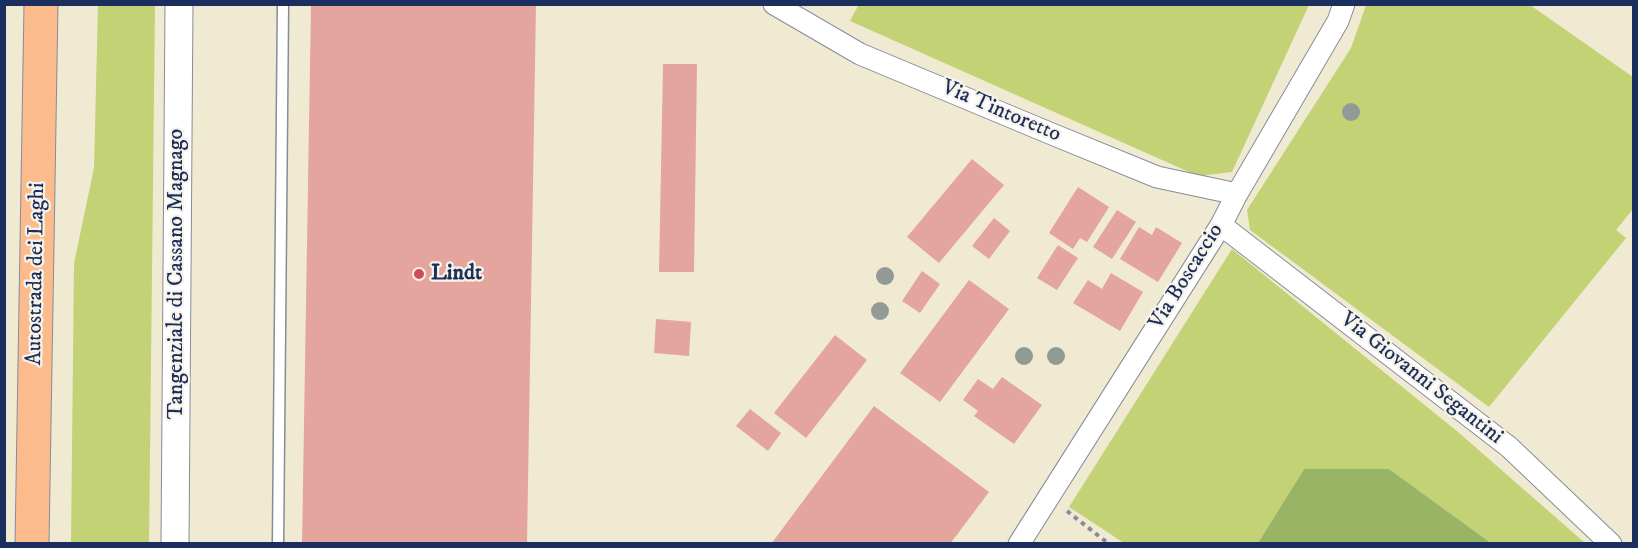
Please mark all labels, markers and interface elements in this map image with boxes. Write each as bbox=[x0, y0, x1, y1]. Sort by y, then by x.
street label: Via Tintoretto bbox=[937, 75, 1065, 149]
street label: Tangenziale di Cassano Magnago bbox=[164, 129, 190, 419]
street label: Autostrada dei Laghi bbox=[22, 182, 52, 366]
street label: Via Boscaccio bbox=[1144, 219, 1230, 335]
place label: Lindt bbox=[431, 261, 482, 287]
marker: Lindt bbox=[412, 267, 426, 281]
street label: Via Giovanni Segantini bbox=[1334, 307, 1508, 451]

